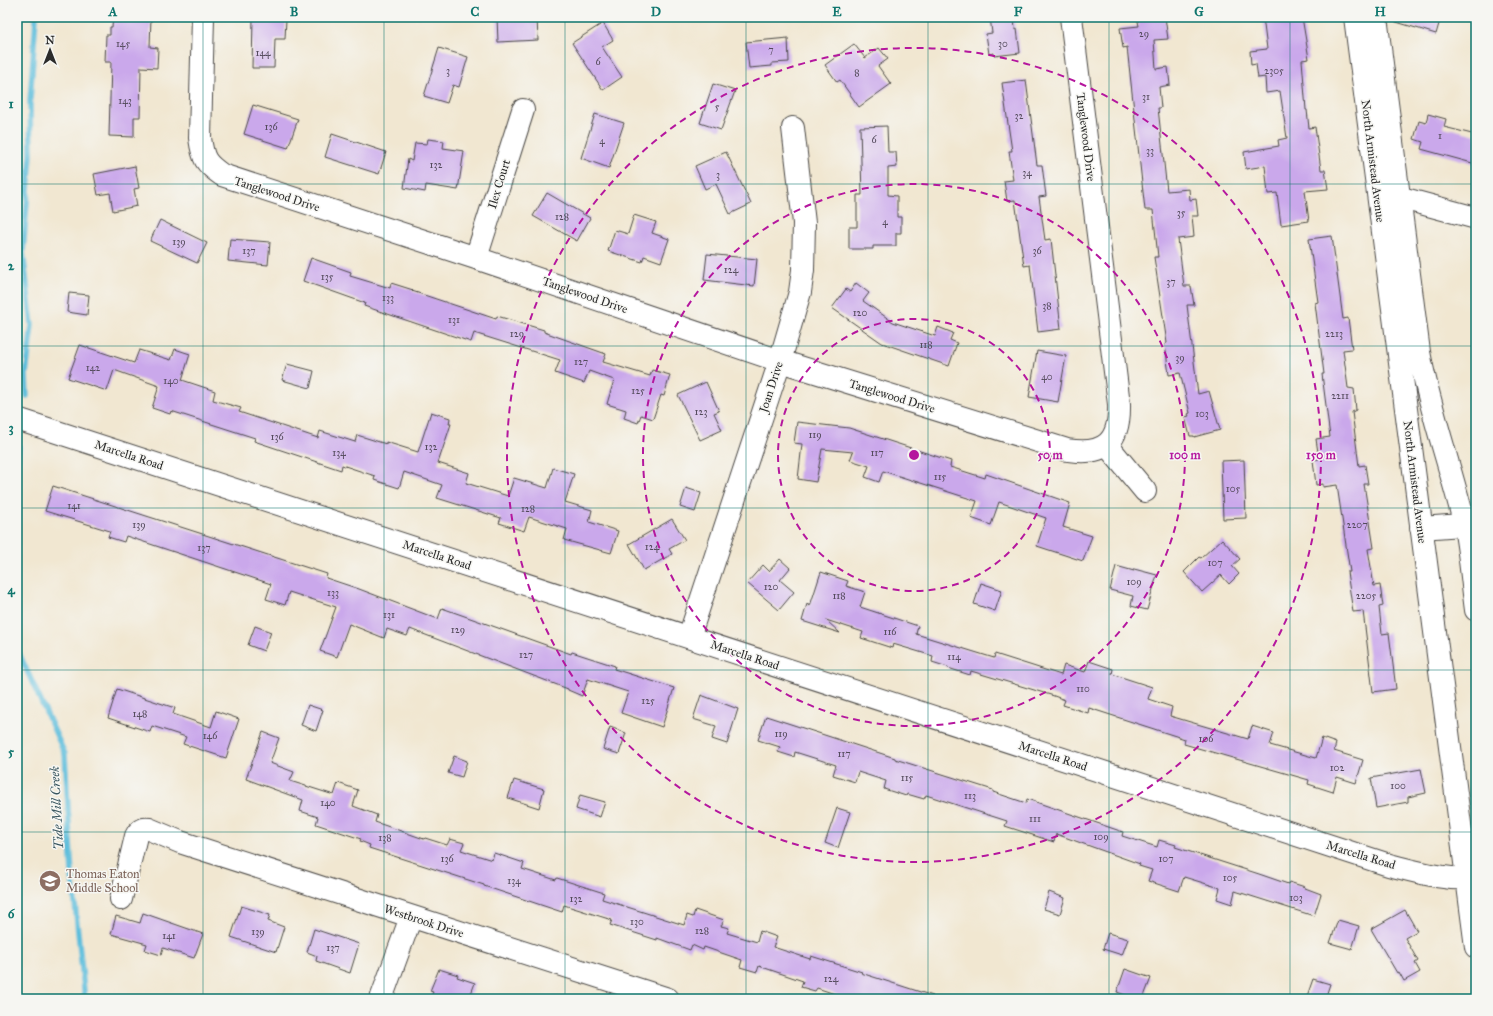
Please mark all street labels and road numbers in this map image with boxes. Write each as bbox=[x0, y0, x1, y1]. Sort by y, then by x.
street label: Tanglewood Drive bbox=[1073, 92, 1098, 182]
street label: North Armistead Avenue bbox=[1359, 99, 1387, 223]
street label: Ilex Court bbox=[485, 157, 513, 210]
street label: Tanglewood Drive bbox=[232, 174, 322, 215]
street label: Tanglewood Drive bbox=[540, 274, 629, 317]
street label: Joan Drive bbox=[756, 360, 787, 416]
street label: Tanglewood Drive bbox=[847, 376, 937, 417]
street label: North Armistead Avenue bbox=[1401, 420, 1429, 544]
street label: Marcella Road bbox=[93, 437, 165, 473]
street label: Marcella Road bbox=[401, 537, 473, 573]
street label: Marcella Road bbox=[709, 637, 781, 673]
street label: Marcella Road bbox=[1017, 738, 1089, 774]
street label: Marcella Road bbox=[1325, 838, 1397, 872]
street label: Westbrook Drive bbox=[382, 902, 466, 940]

